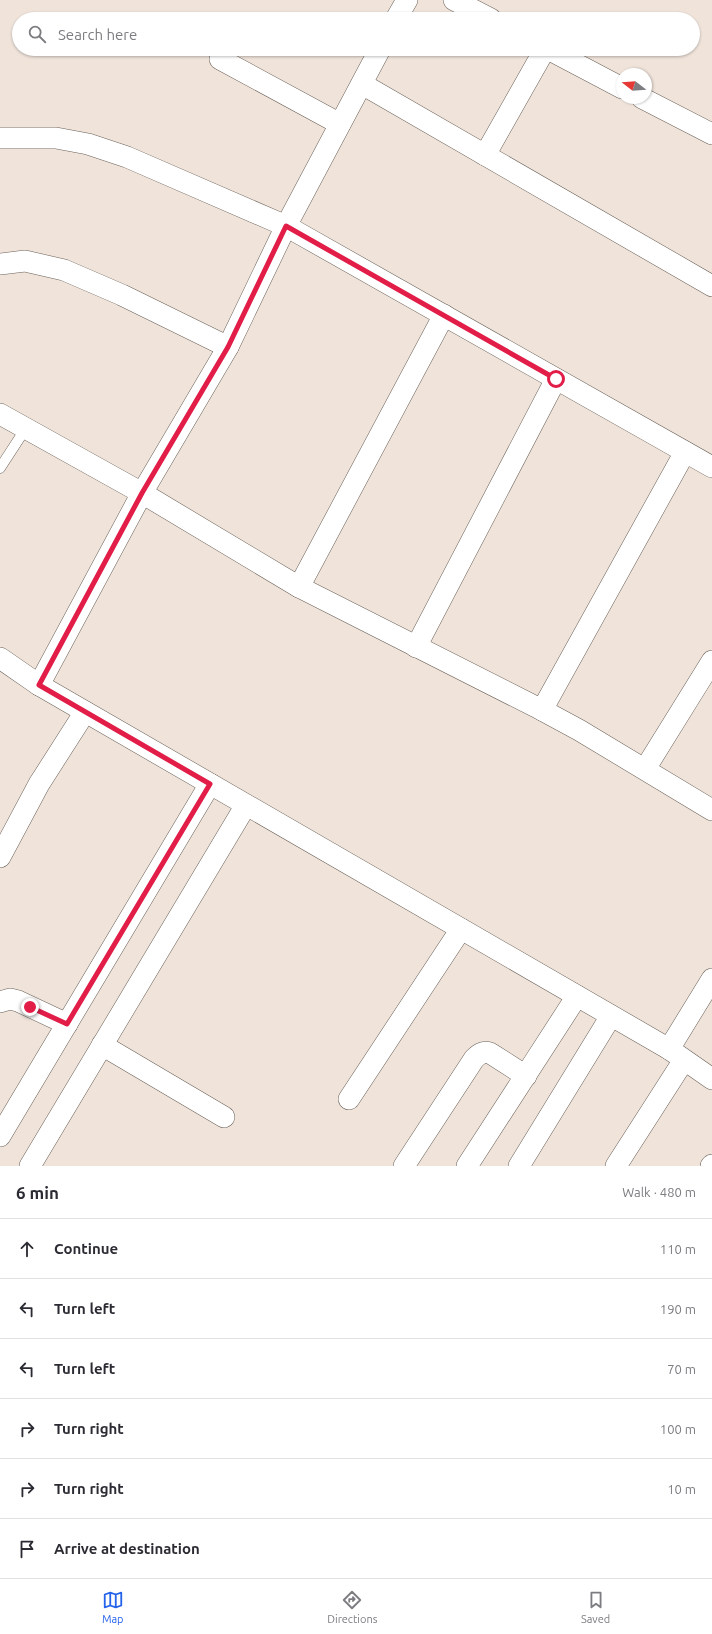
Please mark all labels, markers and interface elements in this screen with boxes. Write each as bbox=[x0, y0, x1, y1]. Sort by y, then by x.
search box bbox=[12, 12, 700, 56]
icon: search bbox=[26, 23, 48, 45]
text: Search here bbox=[58, 26, 137, 43]
north arrow bbox=[616, 68, 652, 104]
route start bbox=[547, 370, 565, 388]
route end bbox=[21, 998, 39, 1016]
text: 6 min bbox=[16, 1183, 59, 1202]
text: Walk · 480 m bbox=[622, 1185, 696, 1199]
icon: ahead bbox=[16, 1238, 38, 1260]
text: Continue bbox=[54, 1240, 118, 1257]
text: 110 m bbox=[660, 1242, 696, 1256]
icon: left bbox=[16, 1298, 38, 1320]
text: Turn left bbox=[54, 1300, 115, 1317]
text: 190 m bbox=[660, 1302, 696, 1316]
icon: left bbox=[16, 1358, 38, 1380]
text: Turn left bbox=[54, 1360, 115, 1377]
text: 70 m bbox=[667, 1362, 696, 1376]
icon: right bbox=[16, 1418, 38, 1440]
text: Turn right bbox=[54, 1420, 124, 1437]
text: 100 m bbox=[660, 1422, 696, 1436]
icon: right bbox=[16, 1478, 38, 1500]
text: Turn right bbox=[54, 1480, 124, 1497]
text: 10 m bbox=[667, 1482, 696, 1496]
icon: arrive bbox=[16, 1538, 38, 1560]
text: Arrive at destination bbox=[54, 1540, 200, 1557]
tab: Map bbox=[102, 1589, 124, 1625]
tab: Directions bbox=[327, 1589, 377, 1625]
tab: Saved bbox=[581, 1589, 610, 1625]

